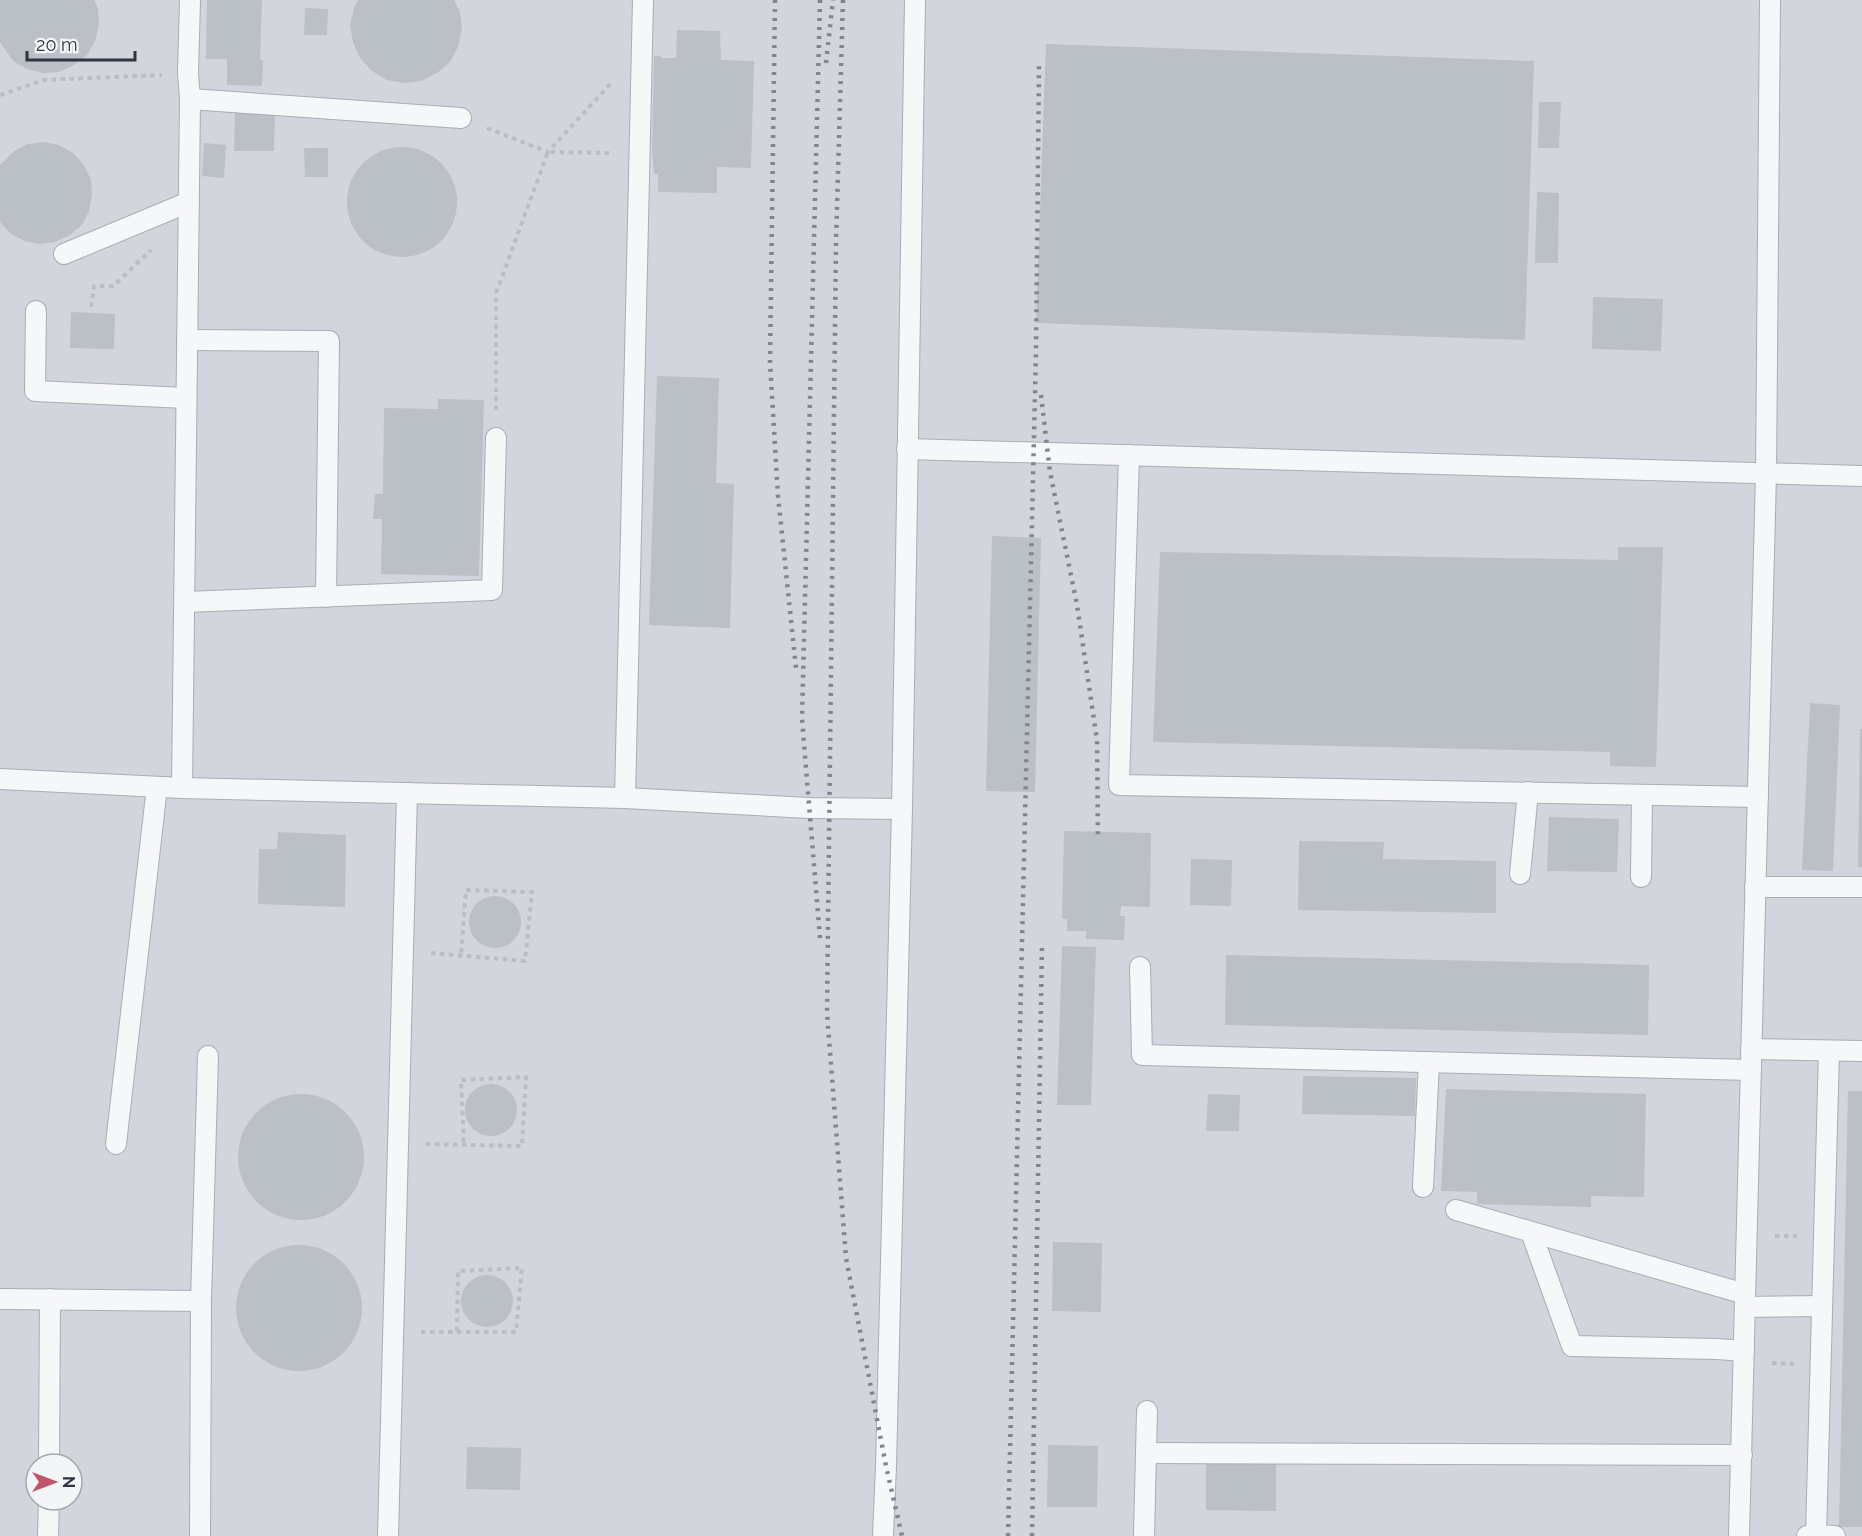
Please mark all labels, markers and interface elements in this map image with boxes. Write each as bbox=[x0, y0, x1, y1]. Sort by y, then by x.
scale bar bbox=[27, 24, 135, 62]
text: 20 m bbox=[36, 34, 78, 55]
north arrow bbox=[24, 1452, 84, 1512]
text: N bbox=[59, 1476, 78, 1488]

